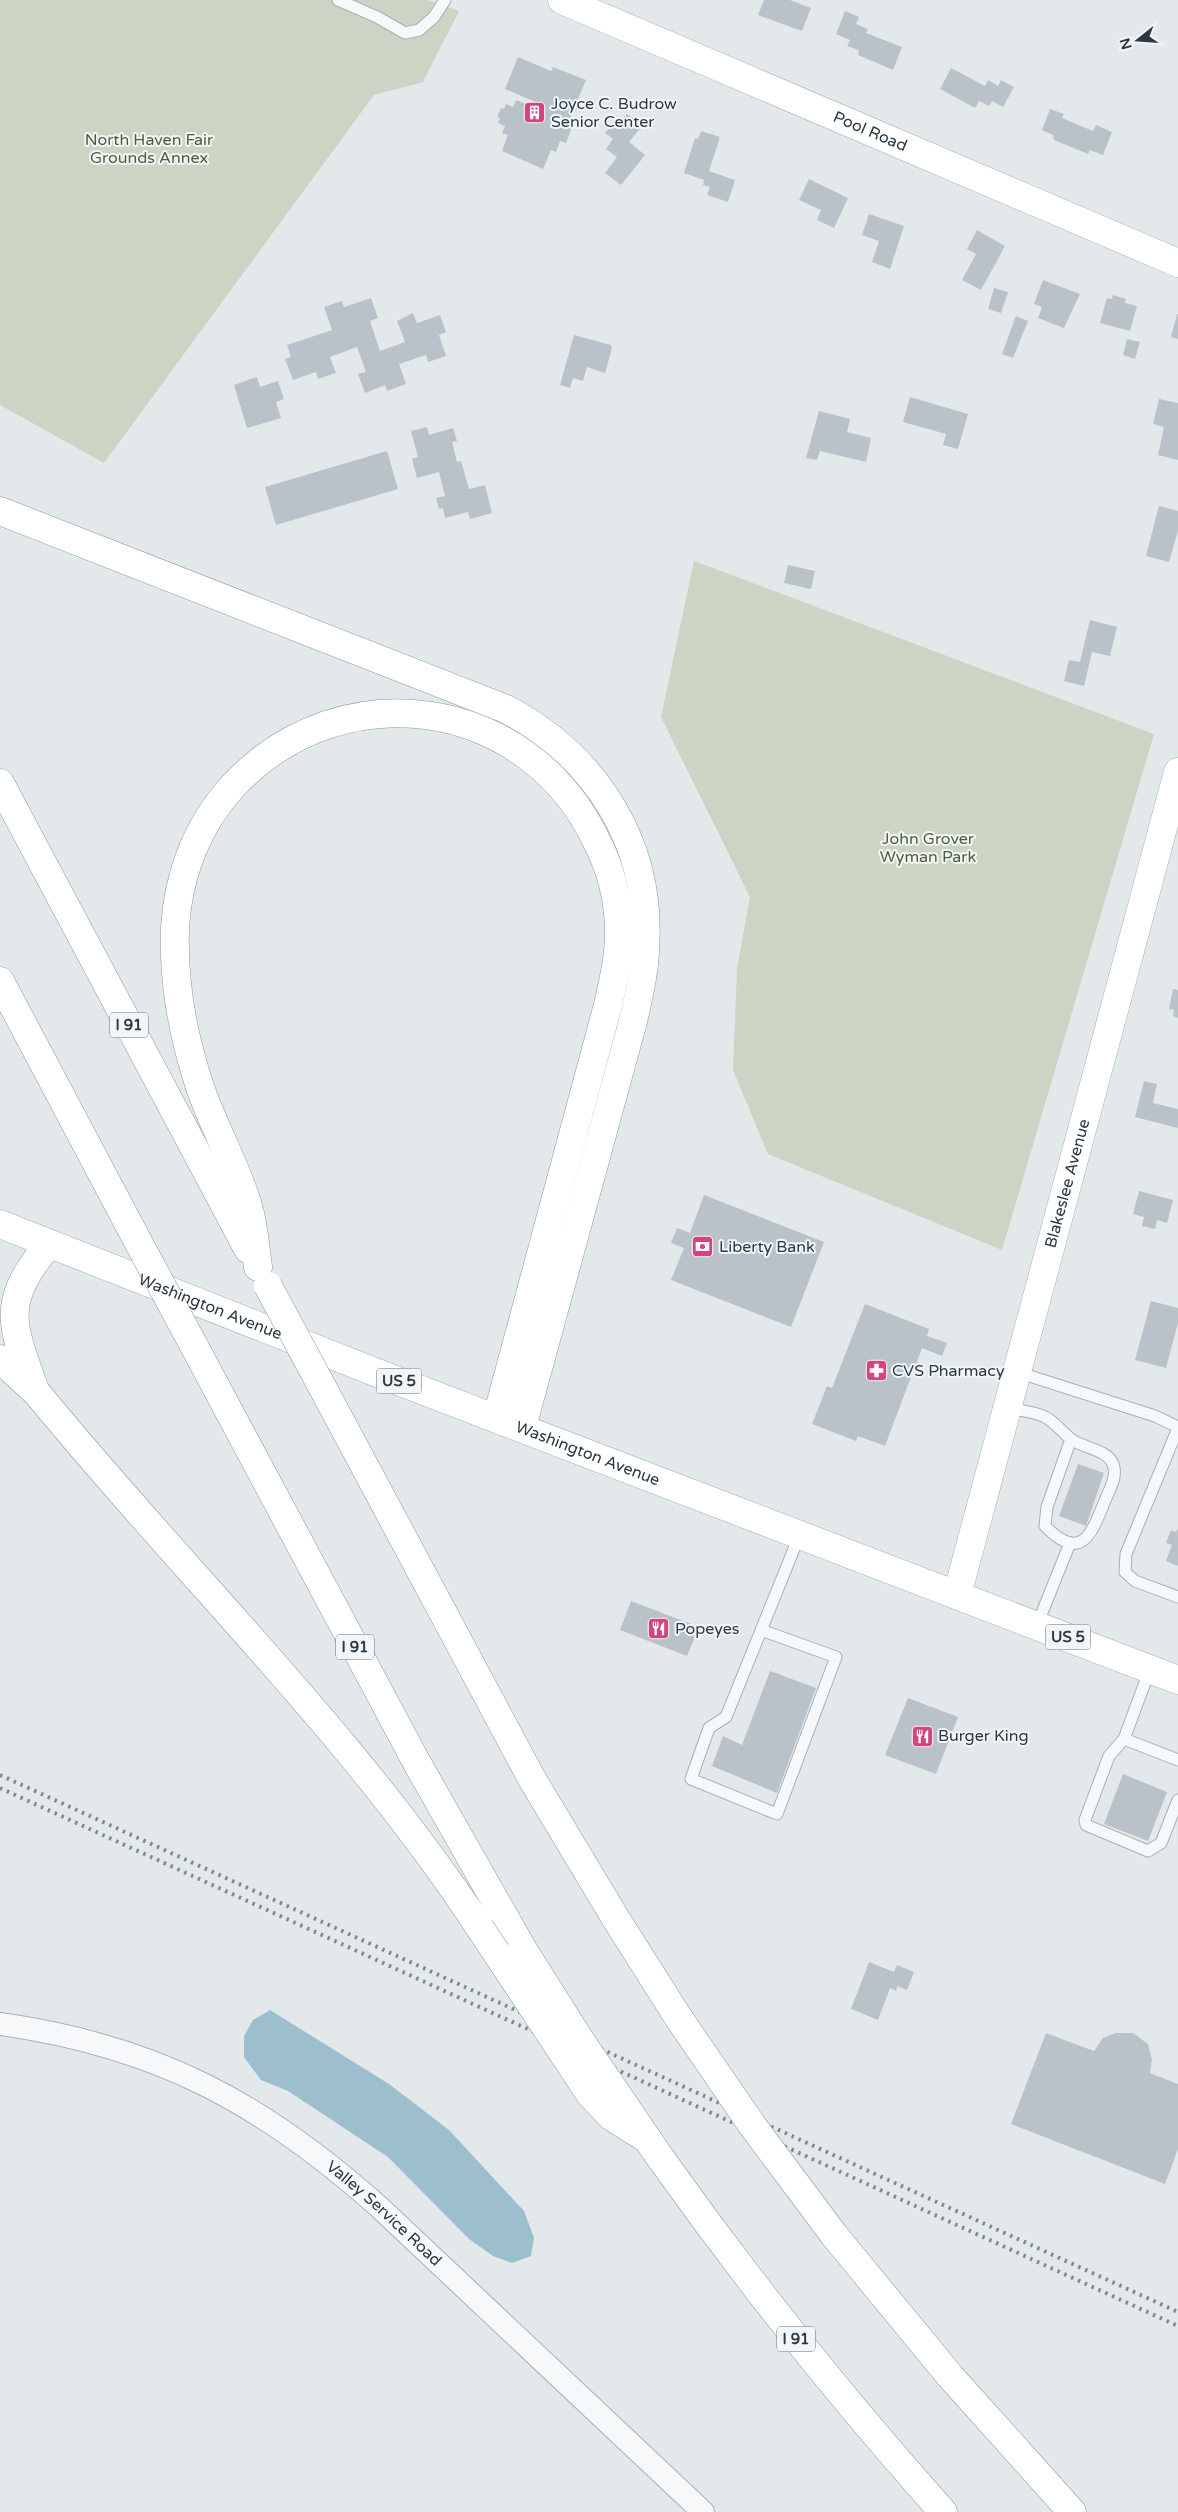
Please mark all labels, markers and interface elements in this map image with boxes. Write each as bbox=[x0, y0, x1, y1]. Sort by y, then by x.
north arrow bbox=[1113, 15, 1163, 65]
text: N bbox=[1116, 36, 1136, 52]
place label: Joyce C. Budrow Senior Center bbox=[551, 94, 677, 132]
building icon: Joyce C. Budrow Senior Center bbox=[523, 101, 547, 125]
street label: Pool Road bbox=[830, 107, 910, 156]
park label: North Haven Fair Grounds Annex bbox=[85, 130, 214, 168]
park label: John Grover Wyman Park bbox=[880, 829, 976, 867]
road number: I 91 bbox=[110, 1012, 148, 1038]
street label: Blakeslee Avenue bbox=[1041, 1117, 1094, 1250]
bank icon: Liberty Bank bbox=[691, 1235, 715, 1259]
place label: Liberty Bank bbox=[719, 1237, 815, 1257]
street label: Washington Avenue bbox=[135, 1270, 285, 1344]
pharmacy icon: CVS Pharmacy bbox=[864, 1359, 888, 1383]
place label: CVS Pharmacy bbox=[892, 1361, 1005, 1381]
road number: US 5 bbox=[376, 1368, 422, 1394]
street label: Washington Avenue bbox=[513, 1417, 663, 1490]
restaurant icon: Popeyes bbox=[647, 1617, 671, 1641]
place label: Popeyes bbox=[675, 1619, 740, 1639]
road number: US 5 bbox=[1046, 1624, 1090, 1650]
road number: I 91 bbox=[336, 1634, 374, 1660]
restaurant icon: Burger King bbox=[910, 1724, 934, 1748]
place label: Burger King bbox=[938, 1726, 1029, 1746]
street label: Valley Service Road bbox=[322, 2156, 446, 2271]
road number: I 91 bbox=[777, 2326, 815, 2352]

